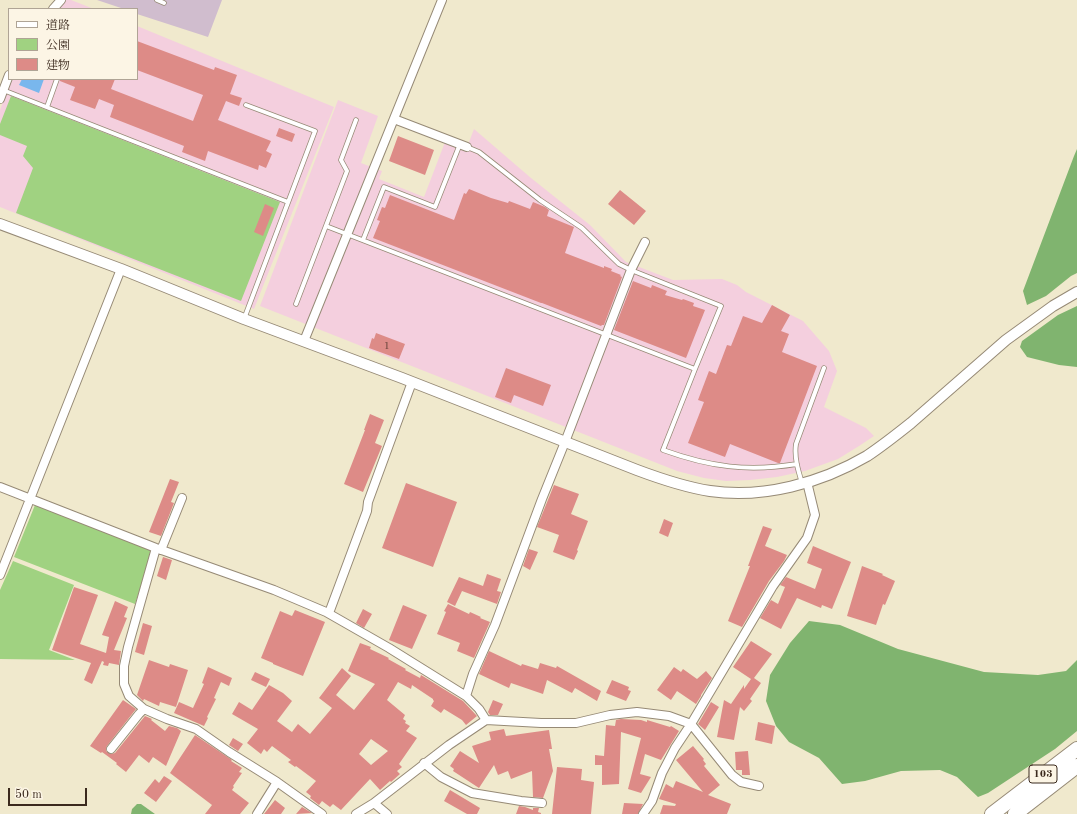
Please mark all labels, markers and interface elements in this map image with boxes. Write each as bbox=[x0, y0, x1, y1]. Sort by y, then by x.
legend bbox=[8, 8, 138, 80]
text: 道路 bbox=[46, 20, 70, 32]
text: 公園 bbox=[46, 40, 70, 52]
text: 建物 bbox=[46, 60, 70, 72]
house number: 1 bbox=[384, 340, 390, 352]
road number: 103 bbox=[1029, 765, 1057, 783]
scale bar bbox=[10, 780, 89, 806]
text: 50 m bbox=[15, 789, 42, 801]

